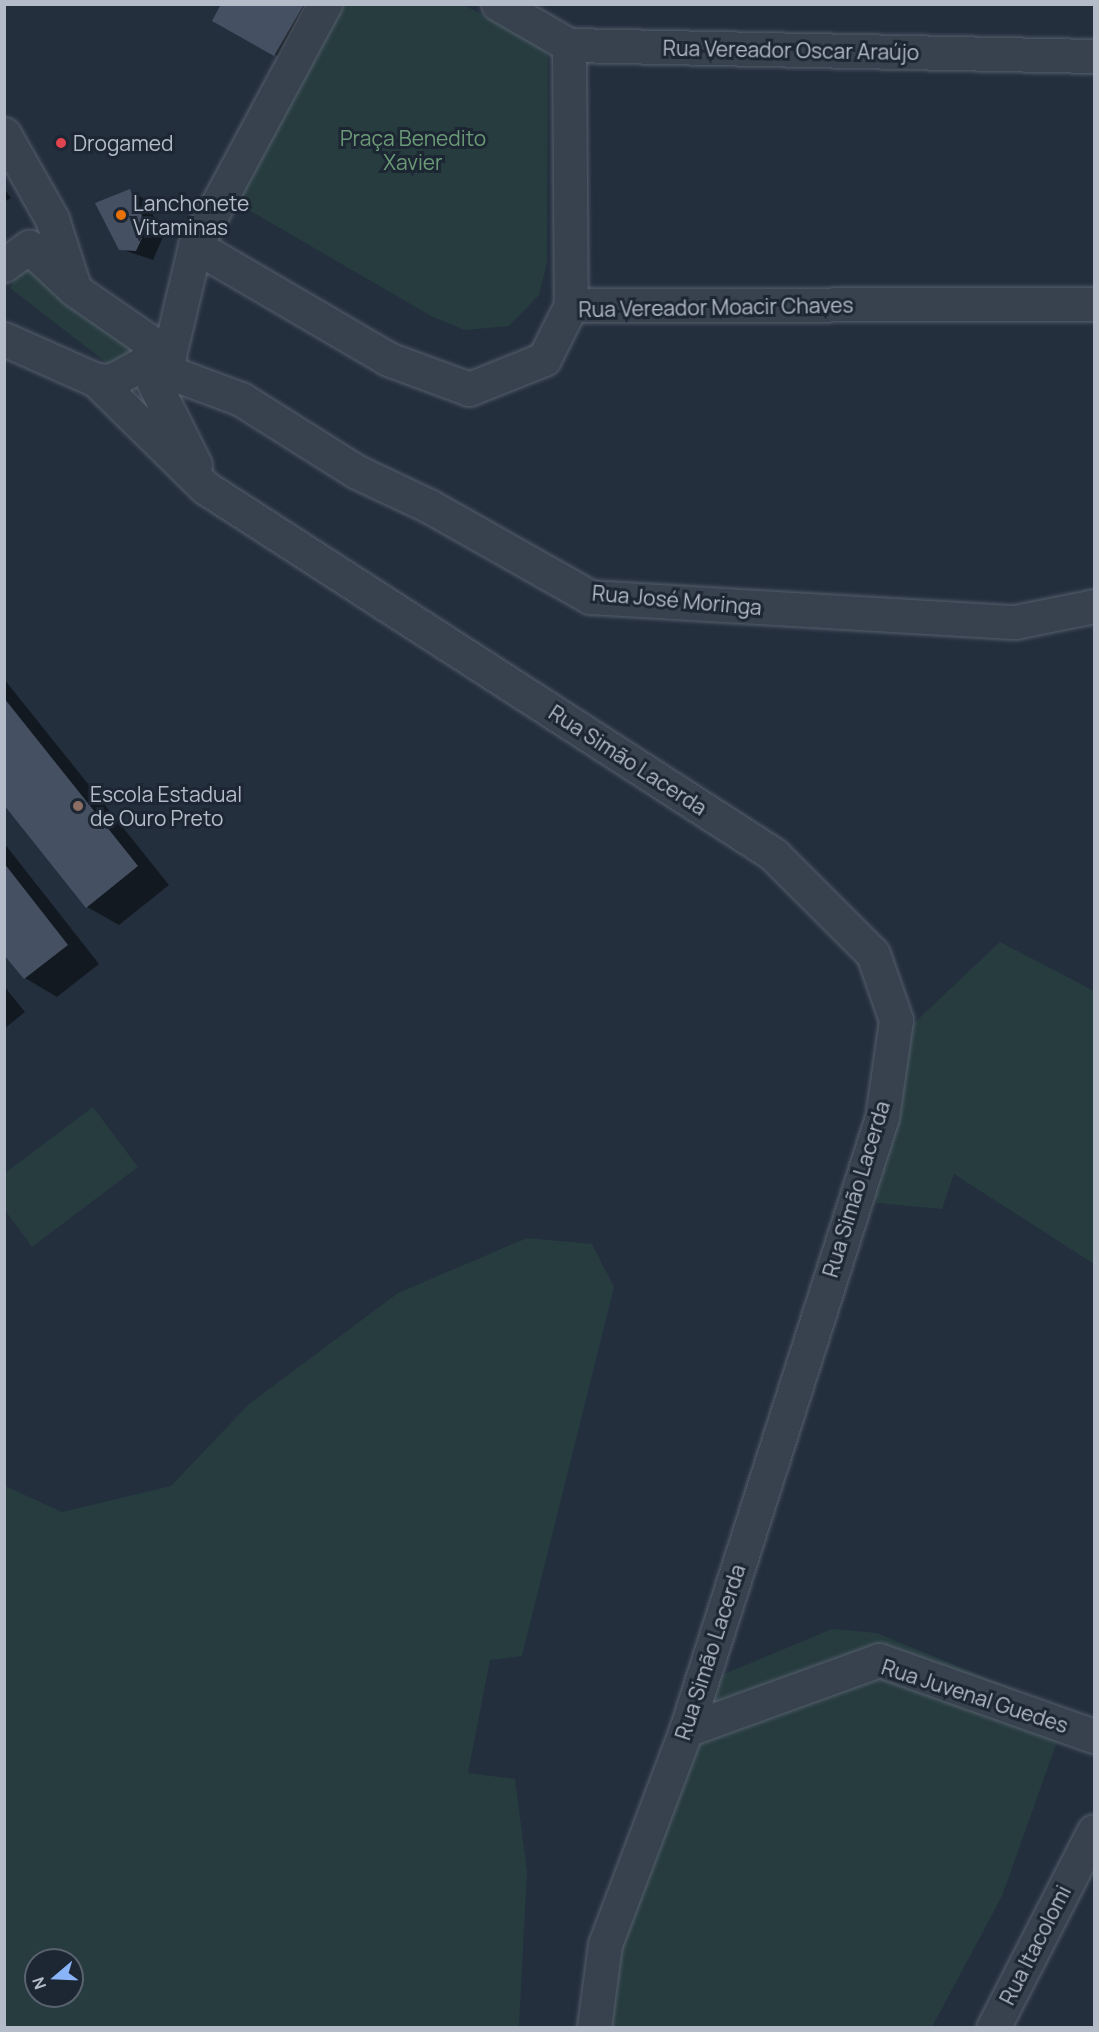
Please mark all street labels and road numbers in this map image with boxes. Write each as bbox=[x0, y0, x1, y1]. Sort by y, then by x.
street label: Rua Vereador Oscar Araújo bbox=[663, 35, 919, 65]
street label: Rua Vereador Moacir Chaves bbox=[578, 292, 854, 322]
street label: Rua José Moringa bbox=[591, 580, 763, 620]
street label: Rua Simão Lacerda bbox=[544, 700, 712, 820]
street label: Rua Simão Lacerda bbox=[817, 1098, 895, 1280]
street label: Rua Simão Lacerda bbox=[670, 1561, 750, 1743]
street label: Rua Juvenal Guedes bbox=[879, 1654, 1071, 1738]
street label: Rua Itacolomi bbox=[994, 1881, 1076, 2009]

